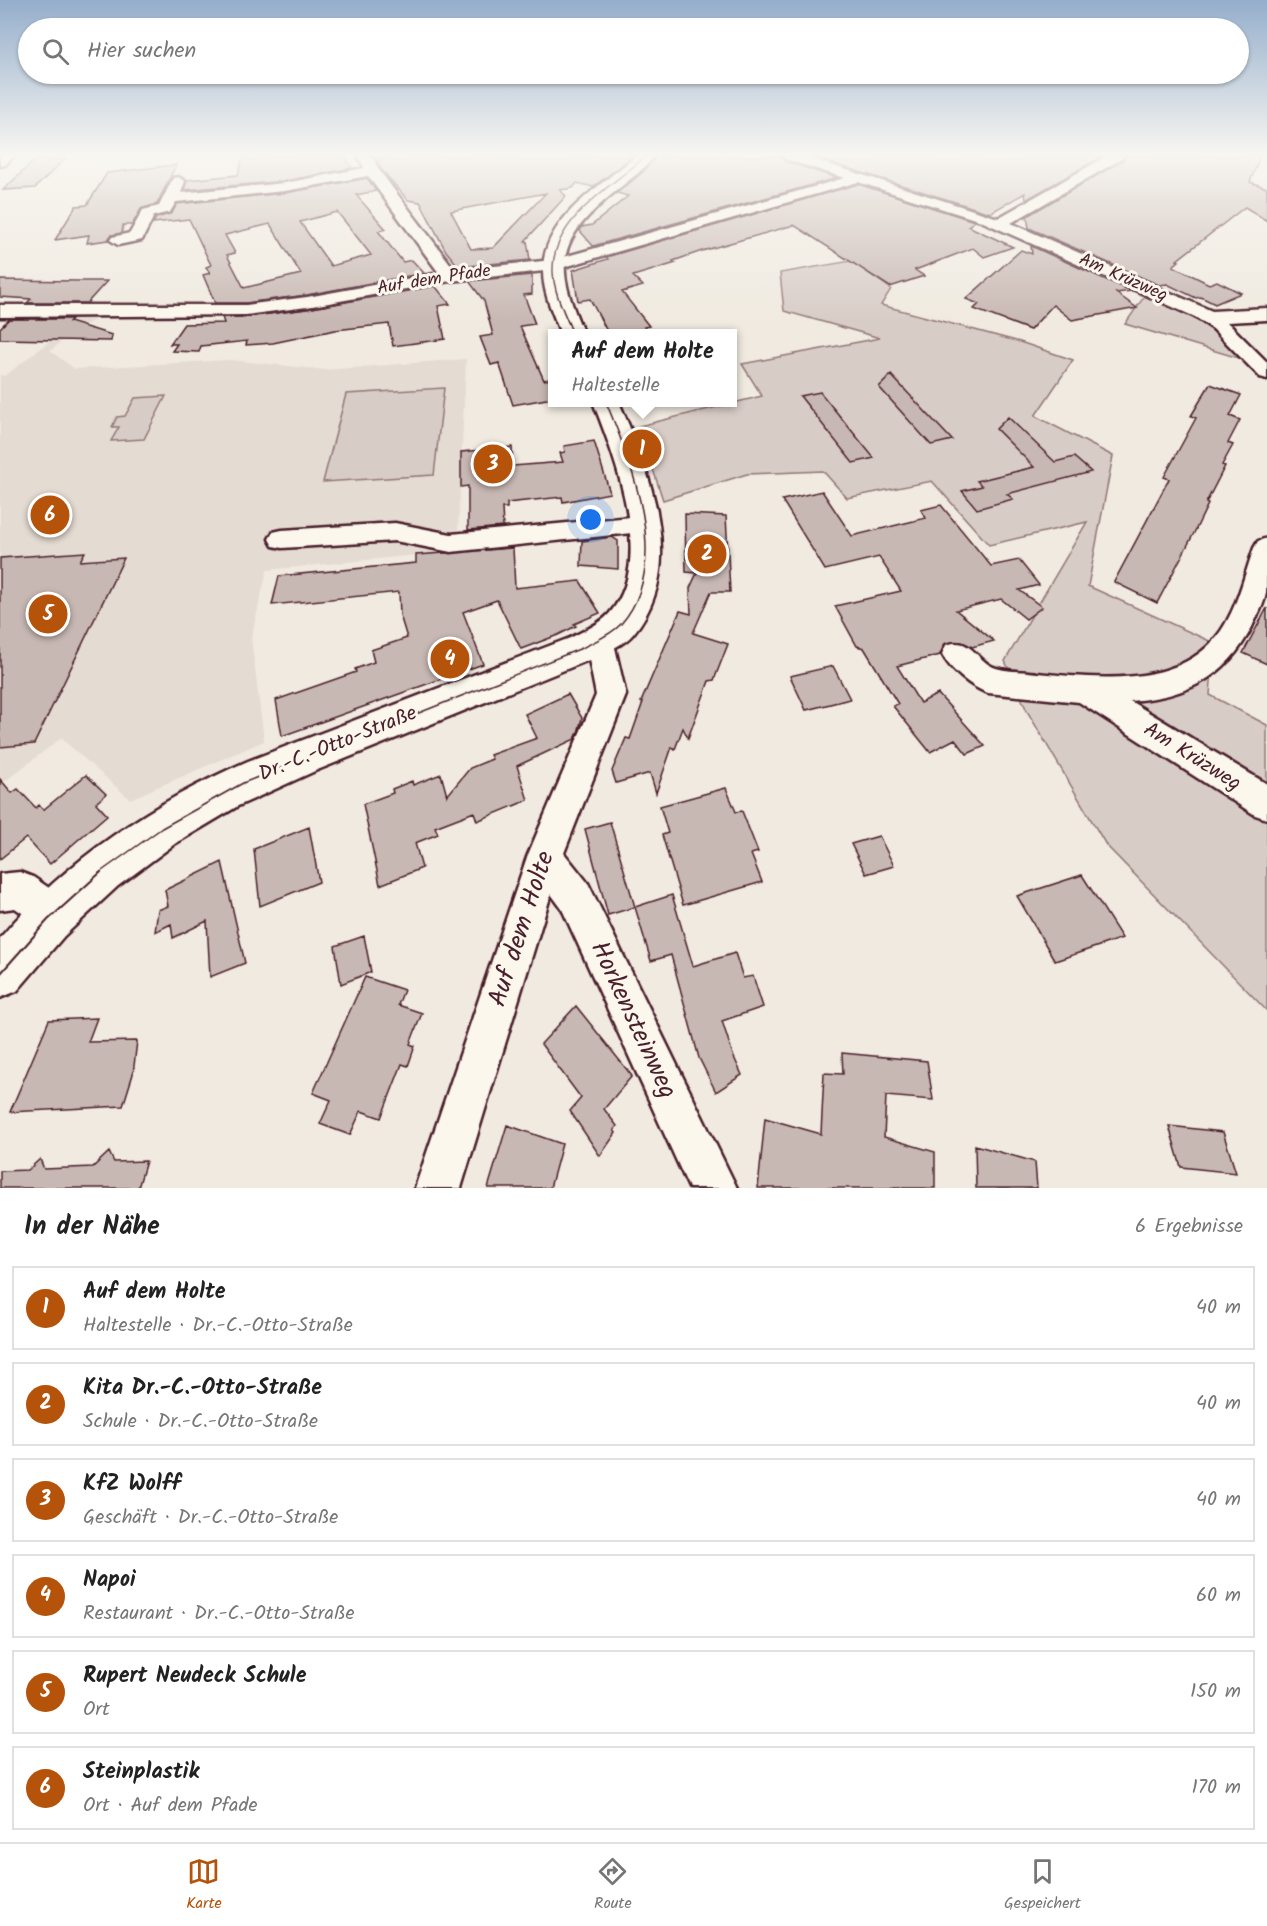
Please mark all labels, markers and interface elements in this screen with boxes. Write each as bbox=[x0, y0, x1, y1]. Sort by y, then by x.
search box bbox=[18, 18, 1249, 84]
text: Hier suchen bbox=[87, 34, 196, 69]
icon: search bbox=[39, 35, 72, 68]
street label: Am Krüzweg bbox=[1074, 246, 1172, 310]
street label: Auf dem Pfade bbox=[375, 257, 493, 303]
popup bbox=[548, 329, 737, 407]
text: Auf dem Holte bbox=[571, 335, 714, 370]
text: Haltestelle bbox=[571, 370, 660, 402]
pin: 1 bbox=[622, 426, 662, 472]
pin: 3 bbox=[474, 442, 512, 486]
pin: 6 bbox=[31, 492, 70, 538]
your location bbox=[576, 505, 605, 534]
pin: 2 bbox=[688, 532, 726, 576]
pin: 5 bbox=[28, 592, 68, 636]
pin: 4 bbox=[430, 636, 470, 682]
street label: Dr.-C.-Otto-Straße bbox=[254, 697, 423, 791]
street label: Am Krüzweg bbox=[1137, 714, 1247, 800]
street label: Auf dem Holte bbox=[477, 845, 567, 1012]
street label: Horkensteinweg bbox=[578, 934, 688, 1106]
text: In der Nähe bbox=[24, 1206, 160, 1248]
text: 6 Ergebnisse bbox=[1135, 1211, 1243, 1243]
text: Auf dem Holte bbox=[83, 1275, 226, 1310]
text: 1 bbox=[42, 1292, 49, 1324]
text: 40 m bbox=[1196, 1292, 1241, 1324]
text: Haltestelle · Dr.-C.-Otto-Straße bbox=[83, 1310, 353, 1342]
text: Kita Dr.-C.-Otto-Straße bbox=[83, 1371, 322, 1406]
text: 2 bbox=[40, 1388, 51, 1420]
text: 40 m bbox=[1196, 1388, 1241, 1420]
text: Schule · Dr.-C.-Otto-Straße bbox=[83, 1406, 318, 1438]
text: KfZ Wolff bbox=[83, 1467, 181, 1502]
text: 3 bbox=[40, 1484, 51, 1516]
text: 40 m bbox=[1196, 1484, 1241, 1516]
text: Geschäft · Dr.-C.-Otto-Straße bbox=[83, 1502, 338, 1534]
text: Napoi bbox=[83, 1563, 136, 1598]
text: 4 bbox=[40, 1580, 51, 1612]
text: 60 m bbox=[1196, 1580, 1241, 1612]
text: Restaurant · Dr.-C.-Otto-Straße bbox=[83, 1598, 355, 1630]
text: Rupert Neudeck Schule bbox=[83, 1659, 306, 1694]
text: 5 bbox=[40, 1676, 51, 1708]
text: 150 m bbox=[1190, 1676, 1241, 1708]
text: Ort bbox=[83, 1694, 110, 1726]
text: Steinplastik bbox=[83, 1755, 199, 1790]
text: 6 bbox=[40, 1772, 51, 1804]
text: 170 m bbox=[1192, 1772, 1241, 1804]
text: Ort · Auf dem Pfade bbox=[83, 1790, 257, 1822]
tab: Karte bbox=[186, 1855, 222, 1916]
tab: Route bbox=[594, 1855, 632, 1916]
tab: Gespeichert bbox=[1004, 1855, 1081, 1916]

